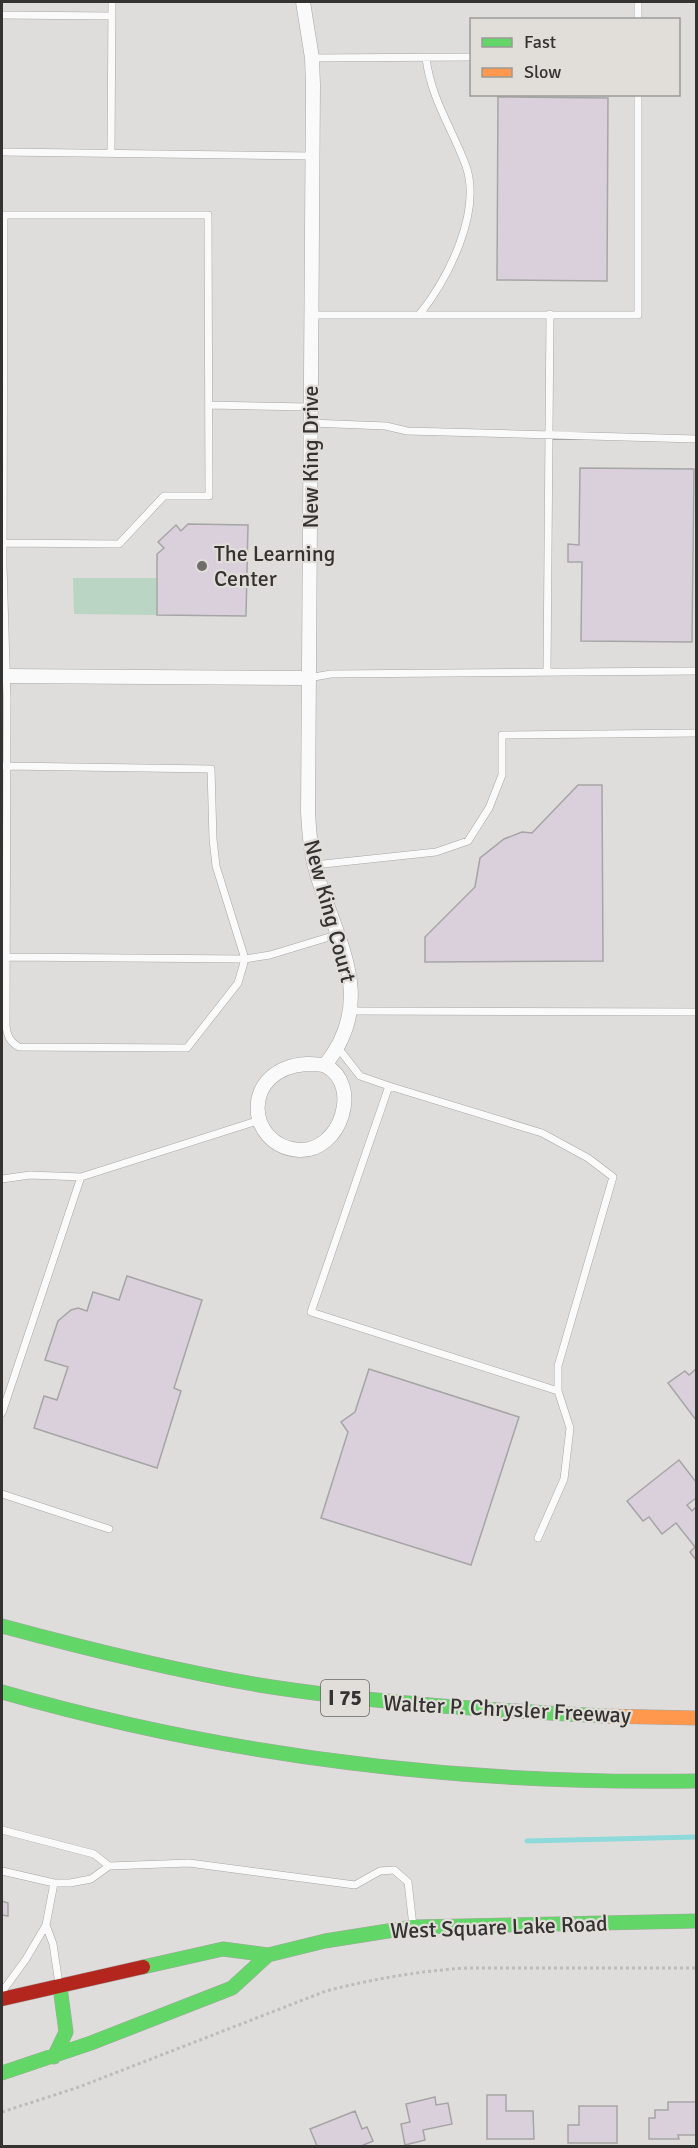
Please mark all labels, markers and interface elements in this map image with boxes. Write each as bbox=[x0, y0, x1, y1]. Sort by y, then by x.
legend bbox=[470, 18, 680, 96]
text: Fast bbox=[524, 31, 556, 53]
text: Slow bbox=[524, 61, 561, 83]
street label: New King Drive bbox=[297, 385, 324, 529]
place label: The Learning Center bbox=[214, 540, 335, 592]
marker: The Learning Center bbox=[195, 559, 209, 573]
street label: New King Court bbox=[298, 837, 362, 986]
road number: I 75 bbox=[321, 1680, 369, 1716]
street label: Walter P. Chrysler Freeway bbox=[382, 1689, 632, 1729]
street label: West Square Lake Road bbox=[390, 1910, 608, 1944]

